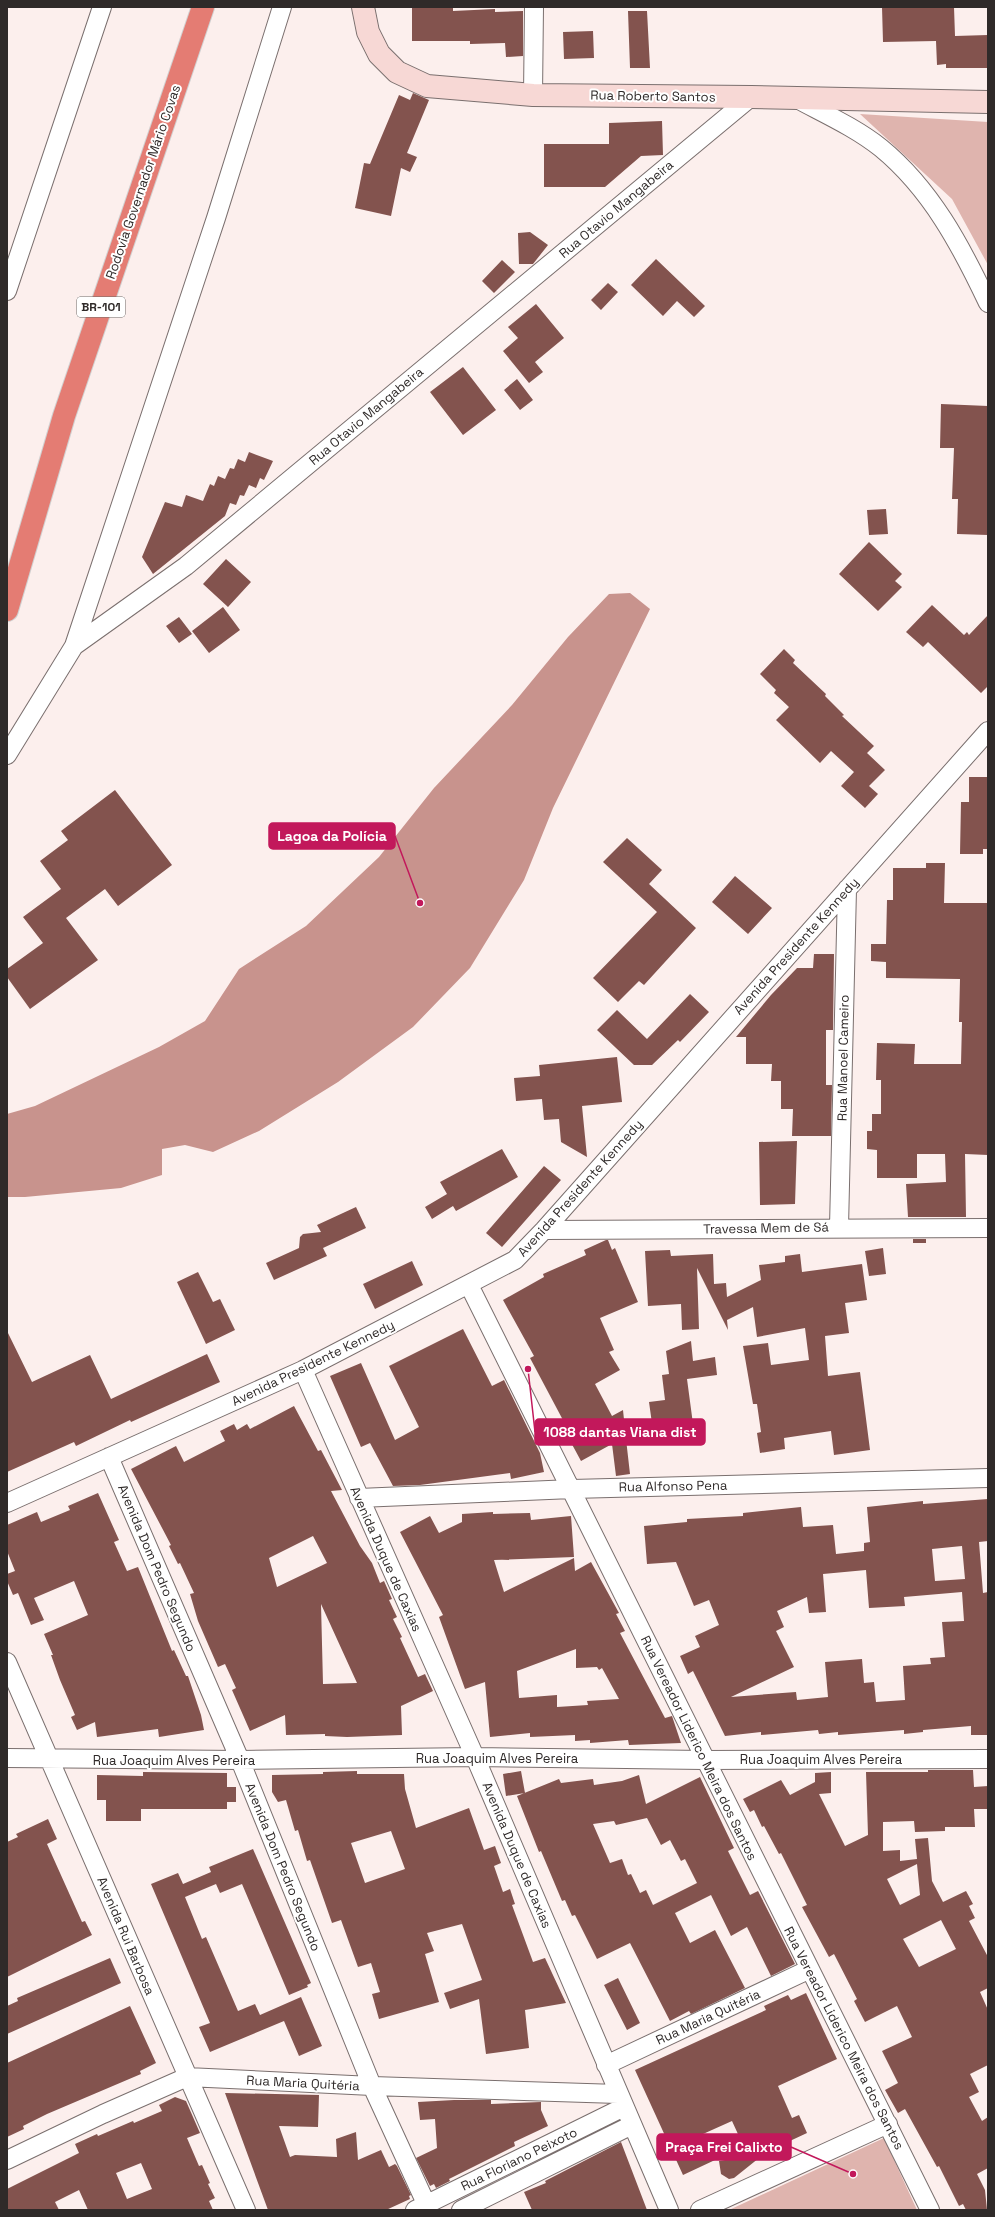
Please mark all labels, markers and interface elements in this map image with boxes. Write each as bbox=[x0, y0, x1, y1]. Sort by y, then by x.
street label: Rodovia Governador Mário Covas bbox=[102, 82, 184, 281]
street label: Rua Roberto Santos bbox=[590, 86, 716, 106]
street label: Rua Otavio Mangabeira bbox=[555, 156, 677, 262]
road number: BR-101 bbox=[77, 297, 125, 317]
street label: Rua Otavio Mangabeira bbox=[305, 363, 427, 469]
callout: Lagoa da Polícia bbox=[269, 823, 395, 849]
text: Lagoa da Polícia bbox=[277, 827, 387, 845]
street label: Avenida Presidente Kennedy bbox=[730, 874, 862, 1018]
street label: Rua Manoel Cameiro bbox=[833, 995, 853, 1121]
street label: Avenida Presidente Kennedy bbox=[514, 1116, 646, 1260]
street label: Travessa Mem de Sá bbox=[703, 1218, 829, 1238]
street label: Avenida Presidente Kennedy bbox=[229, 1316, 397, 1410]
callout: 1088 dantas Viana dist bbox=[535, 1419, 705, 1445]
text: 1088 dantas Viana dist bbox=[543, 1423, 697, 1441]
street label: Rua Alfonso Pena bbox=[619, 1477, 728, 1495]
street label: Avenida Dom Pedro Segundo bbox=[114, 1482, 200, 1654]
street label: Avenida Duque de Caxias bbox=[346, 1484, 426, 1634]
street label: Rua Vereador Liderico Meira dos Santos bbox=[637, 1633, 761, 1863]
street label: Rua Joaquim Alves Pereira bbox=[416, 1750, 579, 1767]
street label: Rua Joaquim Alves Pereira bbox=[740, 1751, 903, 1768]
street label: Rua Joaquim Alves Pereira bbox=[93, 1752, 256, 1769]
street label: Avenida Duque de Caxias bbox=[478, 1779, 556, 1931]
street label: Avenida Dom Pedro Segundo bbox=[241, 1780, 325, 1954]
street label: Avenida Rui Barbosa bbox=[93, 1874, 159, 1998]
street label: Rua Vereador Liderico Meira dos Santos bbox=[780, 1924, 908, 2152]
street label: Rua Maria Quitéria bbox=[653, 1985, 763, 2049]
street label: Rua Maria Quitéria bbox=[246, 2072, 361, 2094]
street label: Rua Floriano Peixoto bbox=[458, 2123, 580, 2195]
callout: Praça Frei Calixto bbox=[657, 2134, 791, 2160]
text: Praça Frei Calixto bbox=[665, 2138, 783, 2156]

